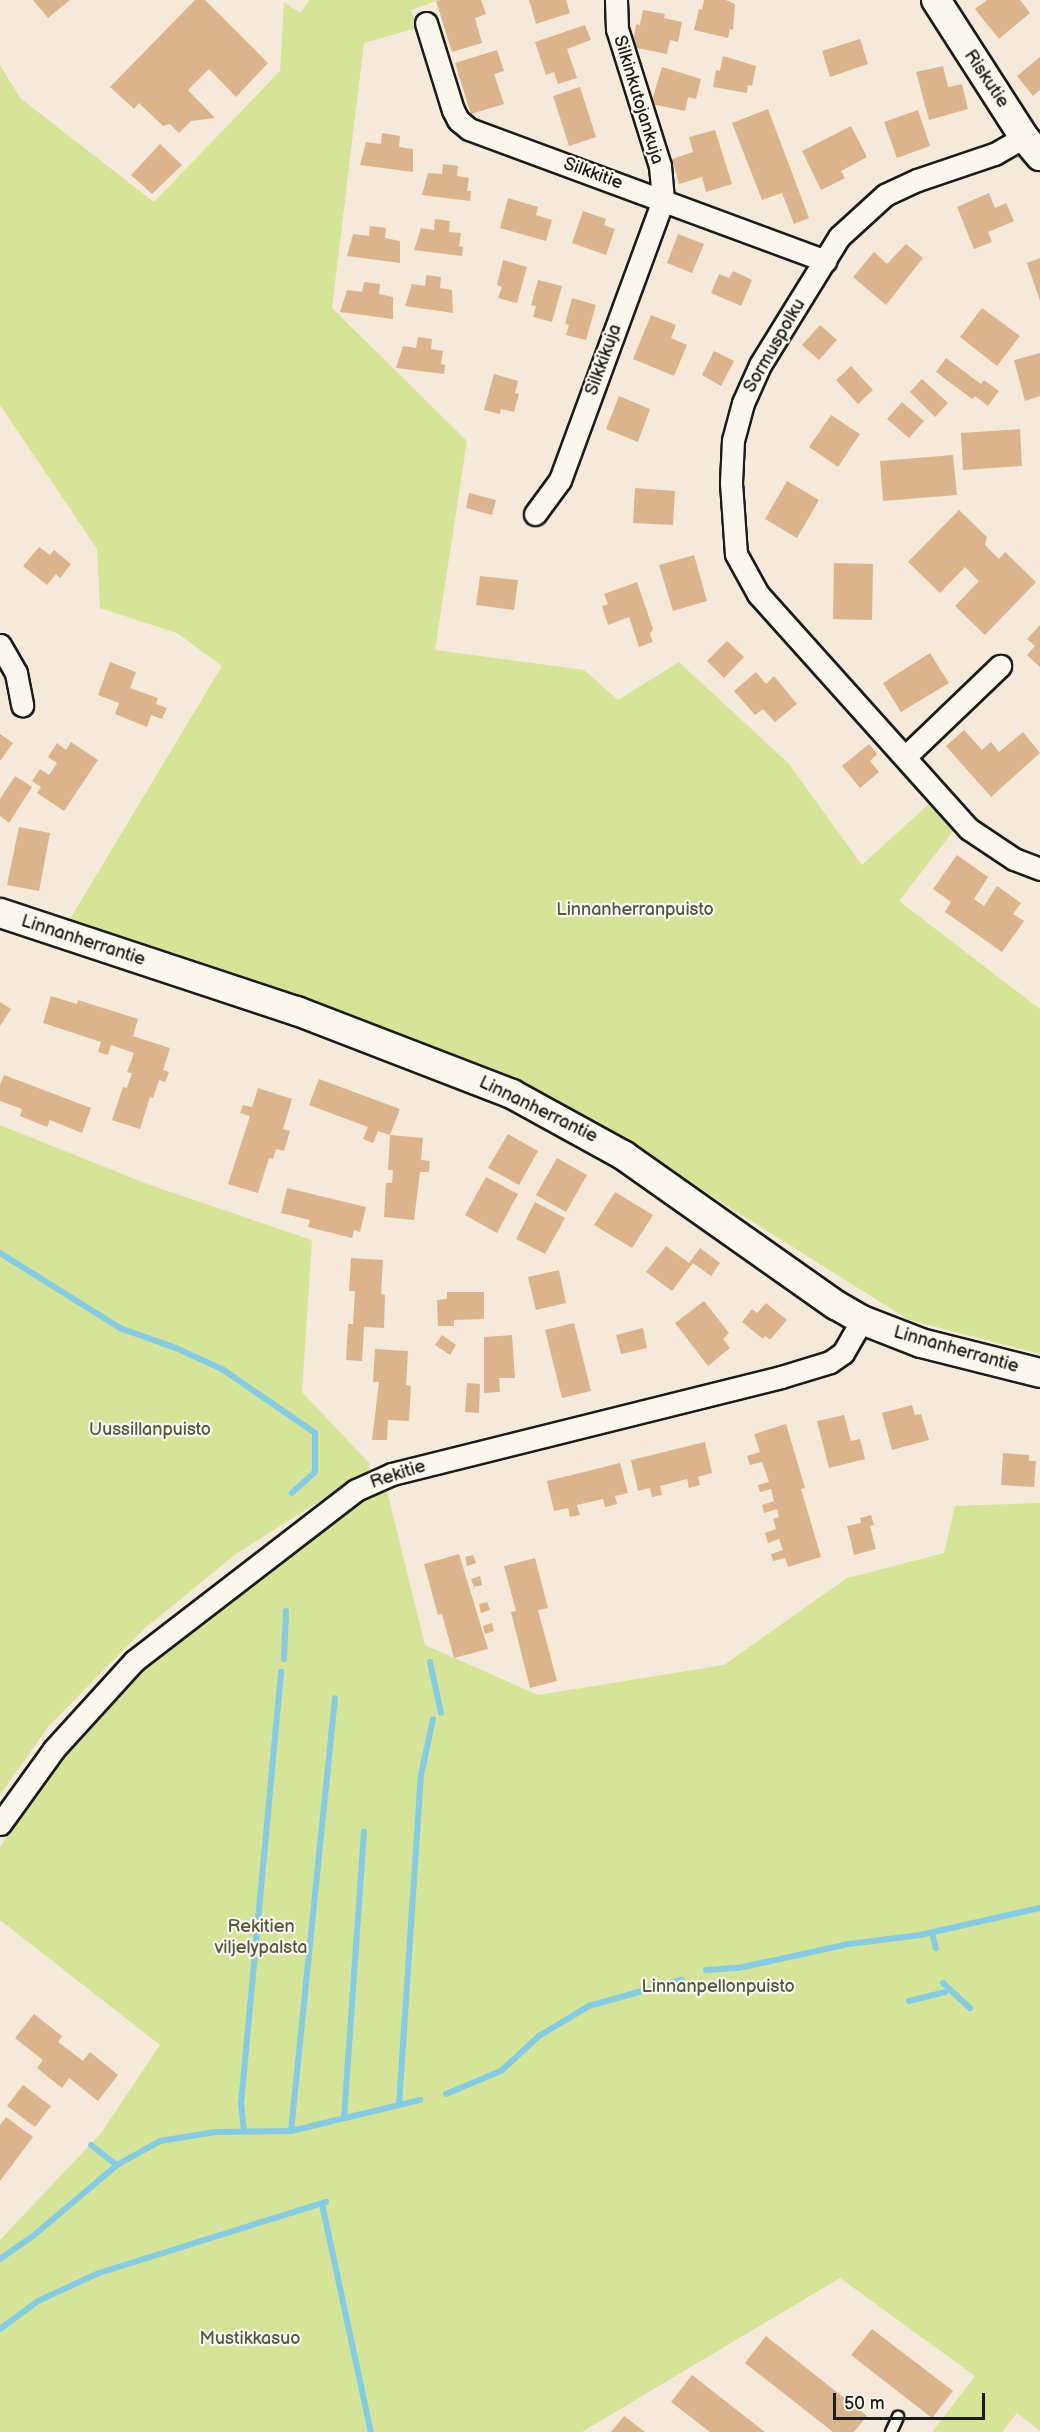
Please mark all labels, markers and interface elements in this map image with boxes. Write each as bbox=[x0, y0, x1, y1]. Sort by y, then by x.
street label: Silkinkutojankuja bbox=[608, 33, 668, 167]
street label: Riskutie bbox=[959, 46, 1013, 112]
street label: Silkkitie bbox=[560, 153, 626, 195]
street label: Sormuspolku bbox=[739, 295, 811, 397]
street label: Silkkikuja bbox=[581, 321, 627, 399]
park label: Linnanherranpuisto bbox=[556, 899, 714, 921]
street label: Linnanherrantie bbox=[18, 911, 148, 971]
street label: Linnanherrantie bbox=[475, 1072, 601, 1148]
street label: Linnanherrantie bbox=[891, 1322, 1021, 1378]
park label: Uussillanpuisto bbox=[89, 1419, 211, 1441]
street label: Rekitie bbox=[368, 1456, 428, 1494]
park label: Rekitien viljelypalsta bbox=[215, 1917, 307, 1960]
park label: Linnanpellonpuisto bbox=[641, 1976, 795, 1998]
park label: Mustikkasuo bbox=[200, 2328, 300, 2350]
scale bar bbox=[836, 2381, 988, 2419]
text: 50 m bbox=[844, 2393, 885, 2414]

